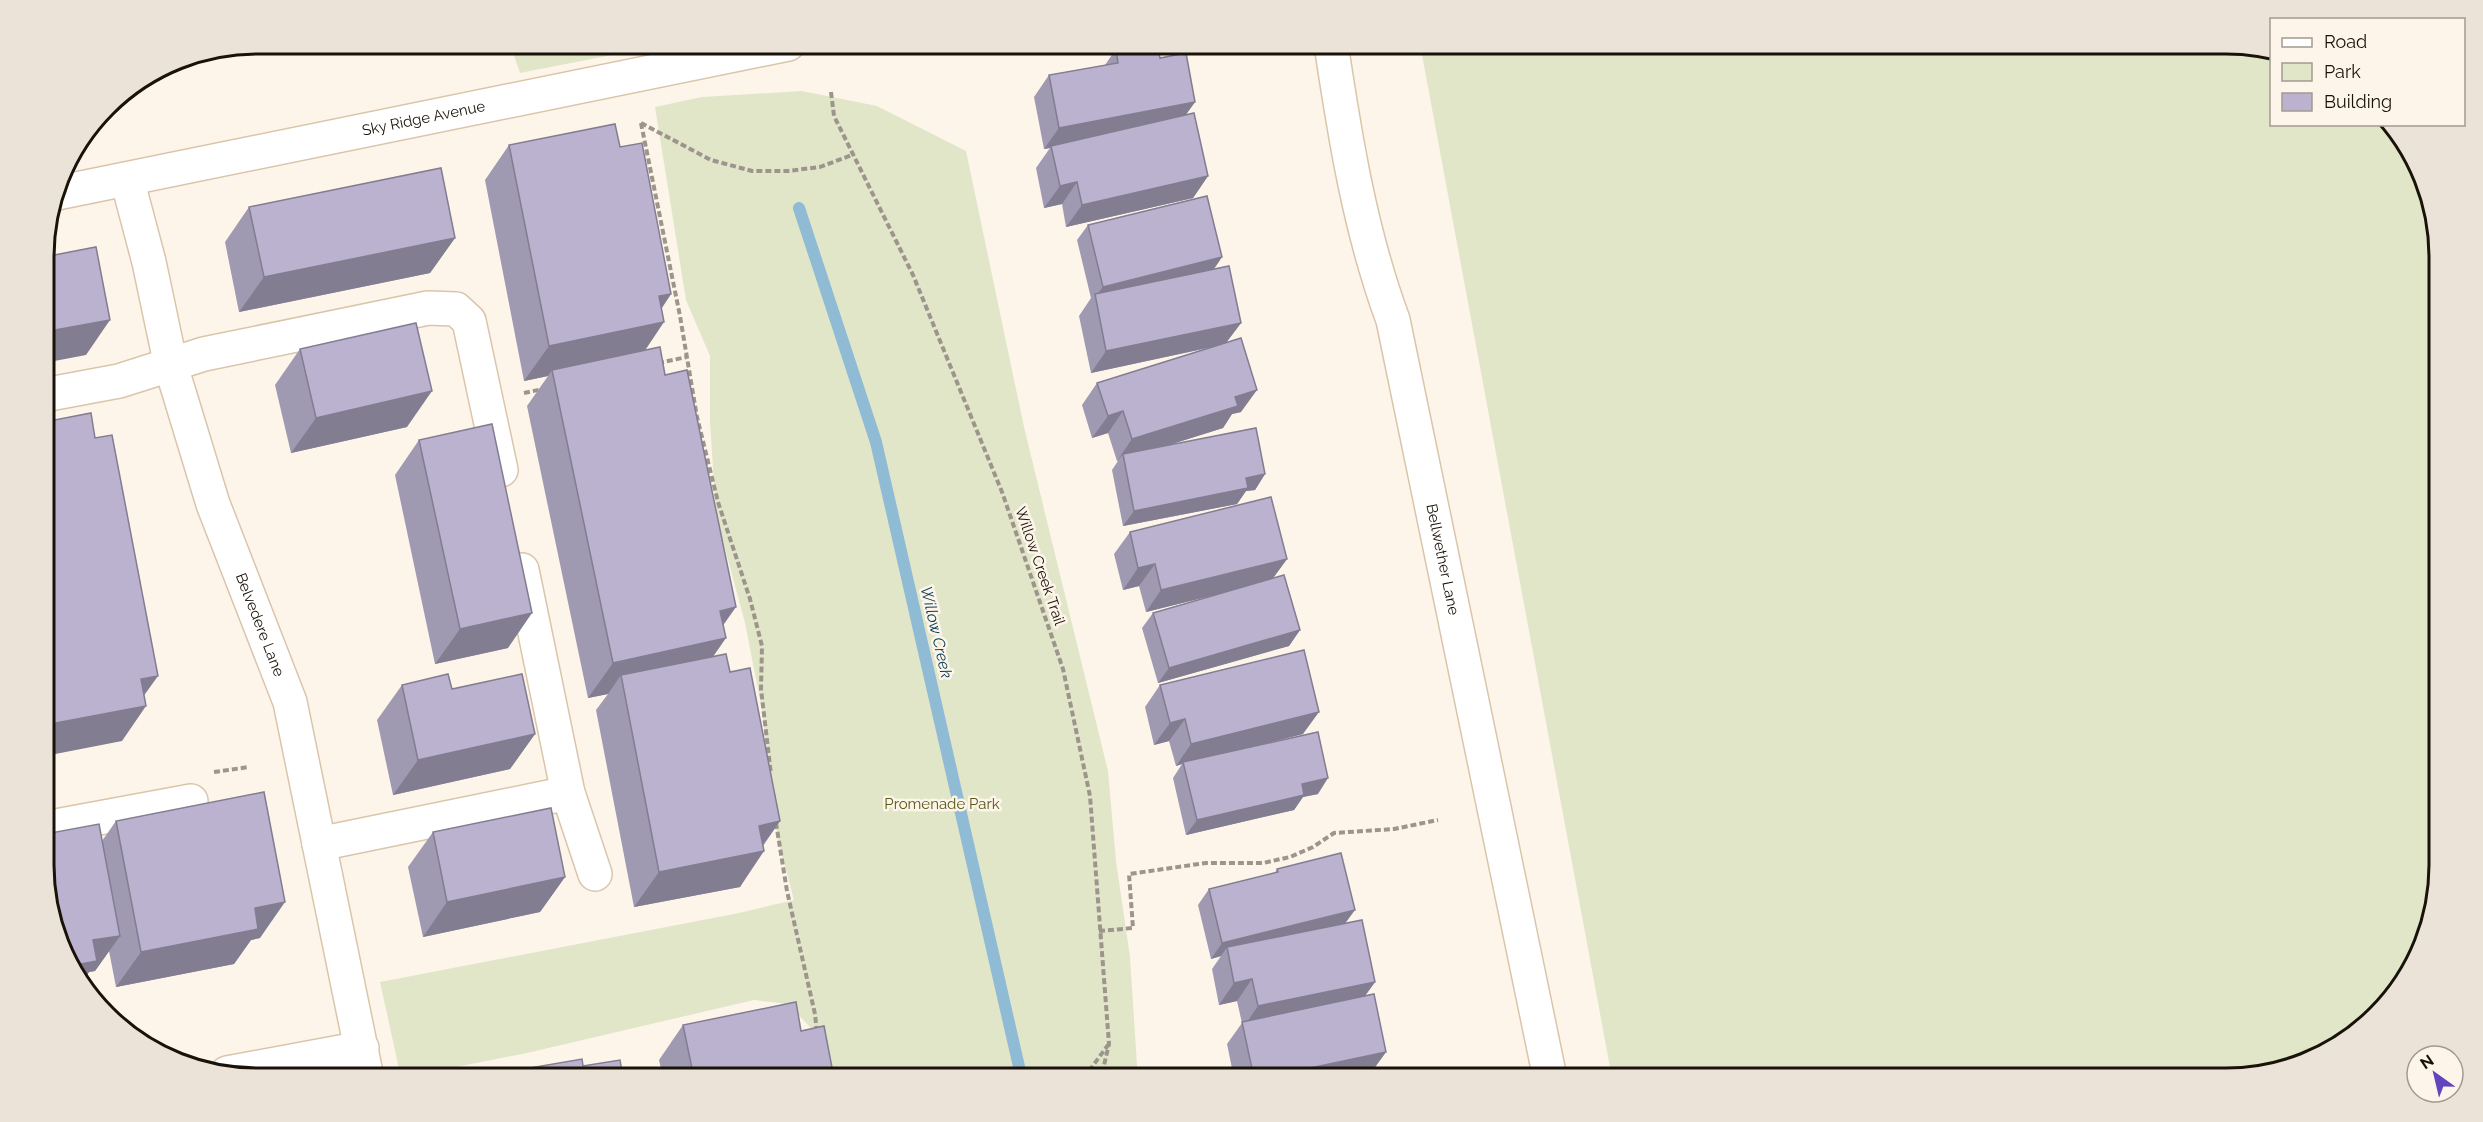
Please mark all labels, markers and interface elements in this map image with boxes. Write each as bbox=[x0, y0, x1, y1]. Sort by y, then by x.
legend bbox=[2270, 18, 2465, 126]
text: Road bbox=[2324, 31, 2367, 52]
text: Park bbox=[2324, 61, 2361, 82]
text: Building bbox=[2324, 91, 2392, 112]
street label: Sky Ridge Avenue bbox=[360, 97, 487, 140]
street label: Bellwether Lane bbox=[1422, 502, 1463, 617]
street label: Willow Creek Trail bbox=[1011, 504, 1069, 629]
street label: Belvedere Lane bbox=[232, 570, 288, 679]
water label: Willow Creek bbox=[917, 584, 956, 680]
park label: Promenade Park bbox=[884, 795, 1000, 813]
north arrow bbox=[2405, 1044, 2465, 1104]
text: N bbox=[2417, 1051, 2437, 1073]

